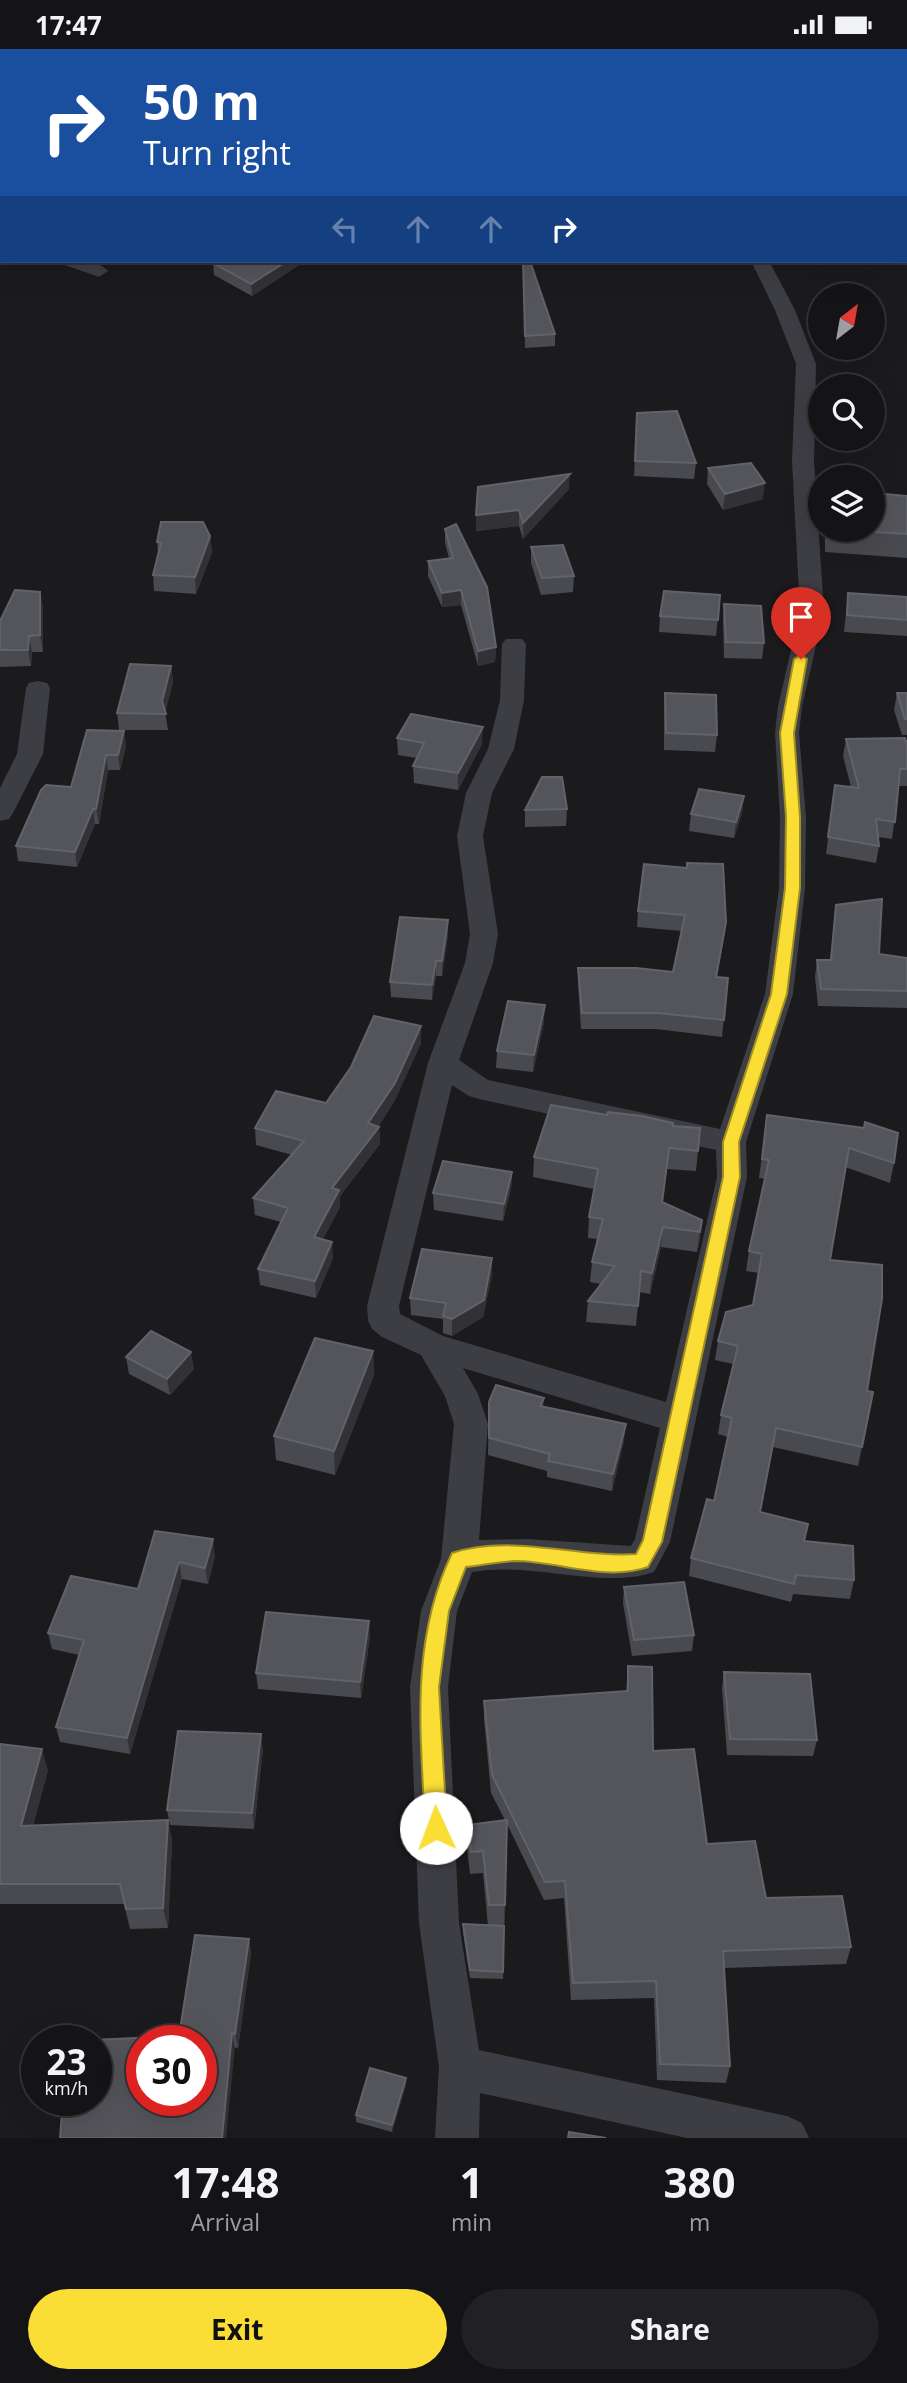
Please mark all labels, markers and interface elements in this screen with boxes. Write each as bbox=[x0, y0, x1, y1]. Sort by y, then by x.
text: 17:47 bbox=[35, 7, 102, 43]
text: 50 m bbox=[143, 68, 260, 134]
icon: right bbox=[28, 77, 119, 168]
text: Turn right bbox=[143, 131, 291, 174]
icon: left bbox=[326, 210, 364, 248]
icon: ahead bbox=[399, 210, 437, 248]
icon: ahead bbox=[472, 210, 510, 248]
icon: right bbox=[545, 210, 583, 248]
north arrow bbox=[808, 283, 886, 361]
map controls bbox=[808, 283, 885, 542]
button: search bbox=[808, 374, 885, 451]
button: layers bbox=[808, 465, 885, 542]
pin bbox=[771, 587, 831, 659]
icon: arrive bbox=[782, 598, 820, 636]
position arrow bbox=[399, 1791, 473, 1865]
speed limit sign: 30 bbox=[126, 2025, 217, 2116]
text: 23 bbox=[46, 2038, 87, 2085]
text: km/h bbox=[45, 2076, 88, 2100]
text: 17:48 bbox=[171, 2153, 279, 2210]
text: 1 bbox=[459, 2153, 484, 2210]
text: 380 bbox=[664, 2153, 736, 2210]
text: Arrival bbox=[191, 2206, 260, 2238]
text: min bbox=[451, 2206, 492, 2238]
text: m bbox=[689, 2206, 710, 2238]
button: Exit bbox=[28, 2289, 447, 2369]
button: Share bbox=[461, 2289, 879, 2369]

